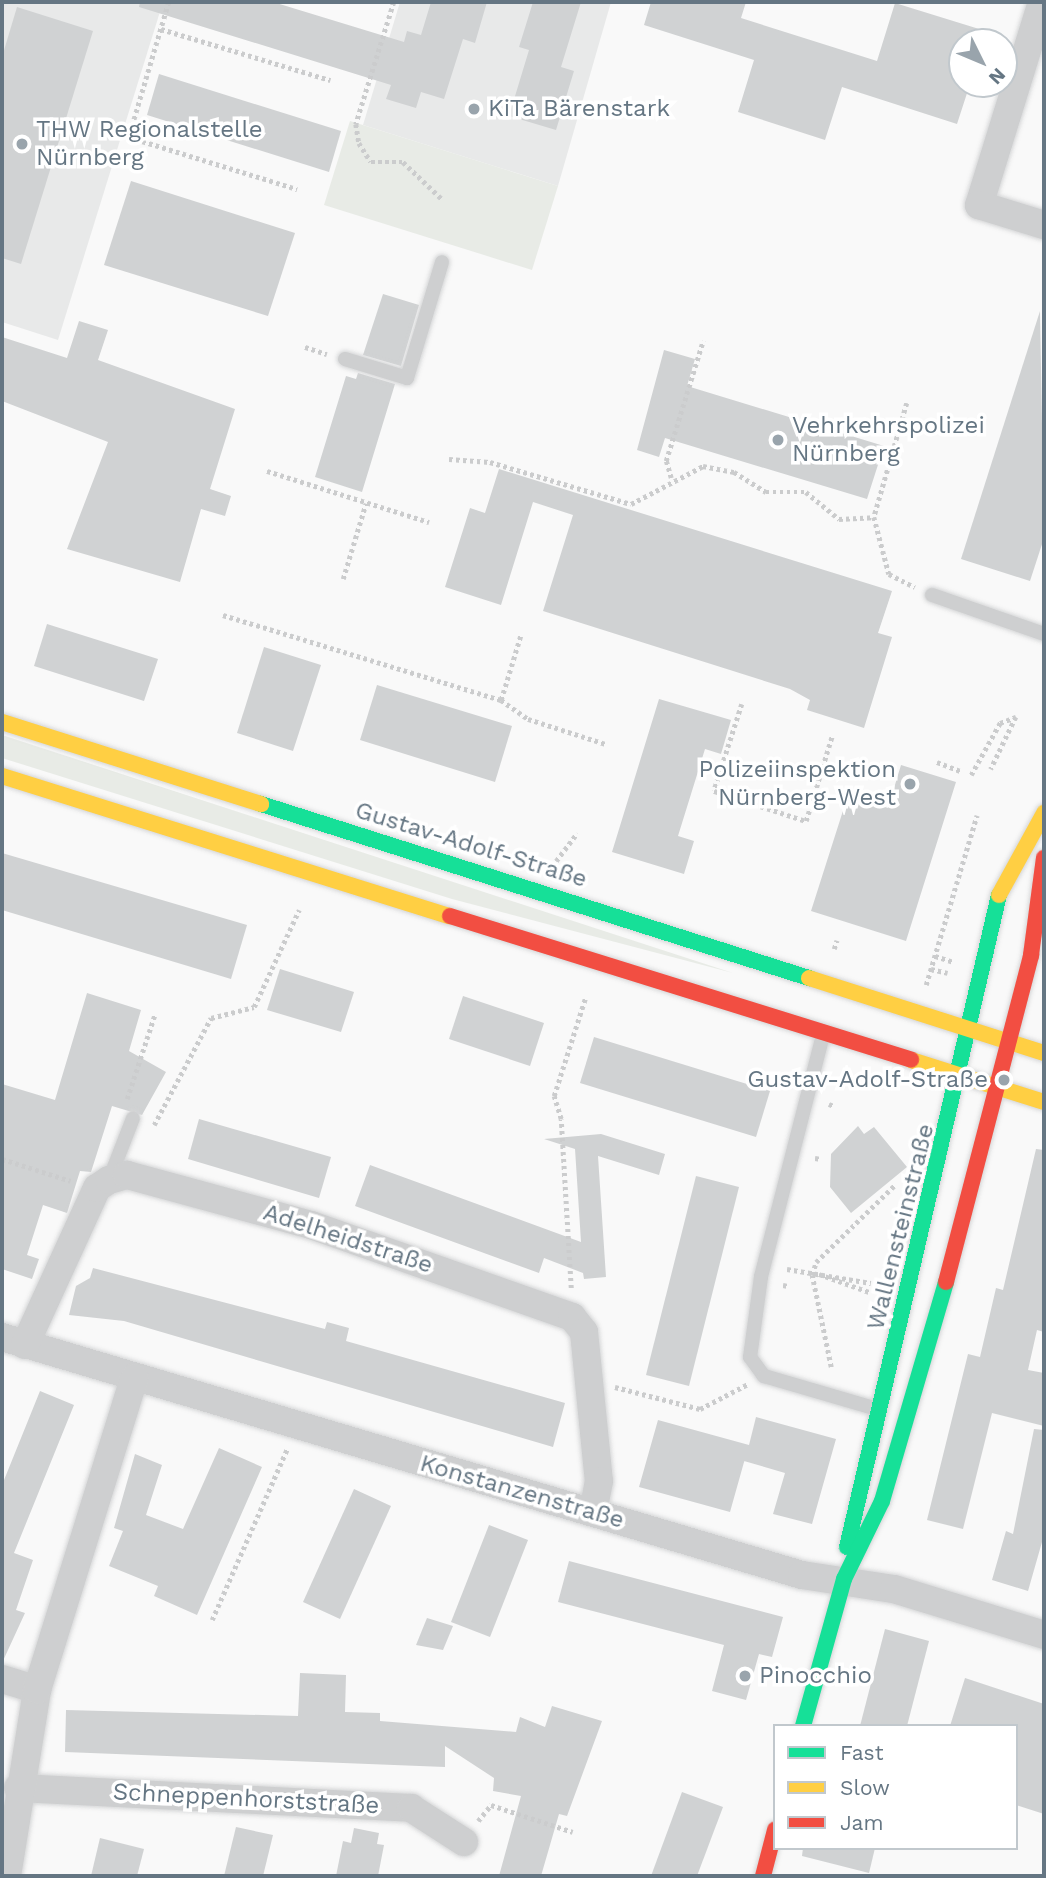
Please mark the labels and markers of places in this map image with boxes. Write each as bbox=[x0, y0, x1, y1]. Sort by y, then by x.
place label: KiTa Bärenstark bbox=[488, 95, 671, 123]
marker: KiTa Bärenstark bbox=[466, 101, 482, 117]
place label: THW Regionalstelle Nürnberg bbox=[36, 116, 263, 172]
marker: THW Regionalstelle Nürnberg bbox=[14, 136, 30, 152]
place label: Vehrkehrspolizei Nürnberg bbox=[792, 412, 985, 468]
marker: Vehrkehrspolizei Nürnberg bbox=[770, 432, 786, 448]
place label: Polizeiinspektion Nürnberg-West bbox=[699, 756, 896, 812]
marker: Polizeiinspektion Nürnberg-West bbox=[902, 776, 918, 792]
place label: Gustav-Adolf-Straße bbox=[747, 1066, 988, 1094]
marker: Gustav-Adolf-Straße bbox=[994, 1070, 1014, 1090]
place label: Pinocchio bbox=[759, 1662, 872, 1690]
marker: Pinocchio bbox=[737, 1668, 753, 1684]

